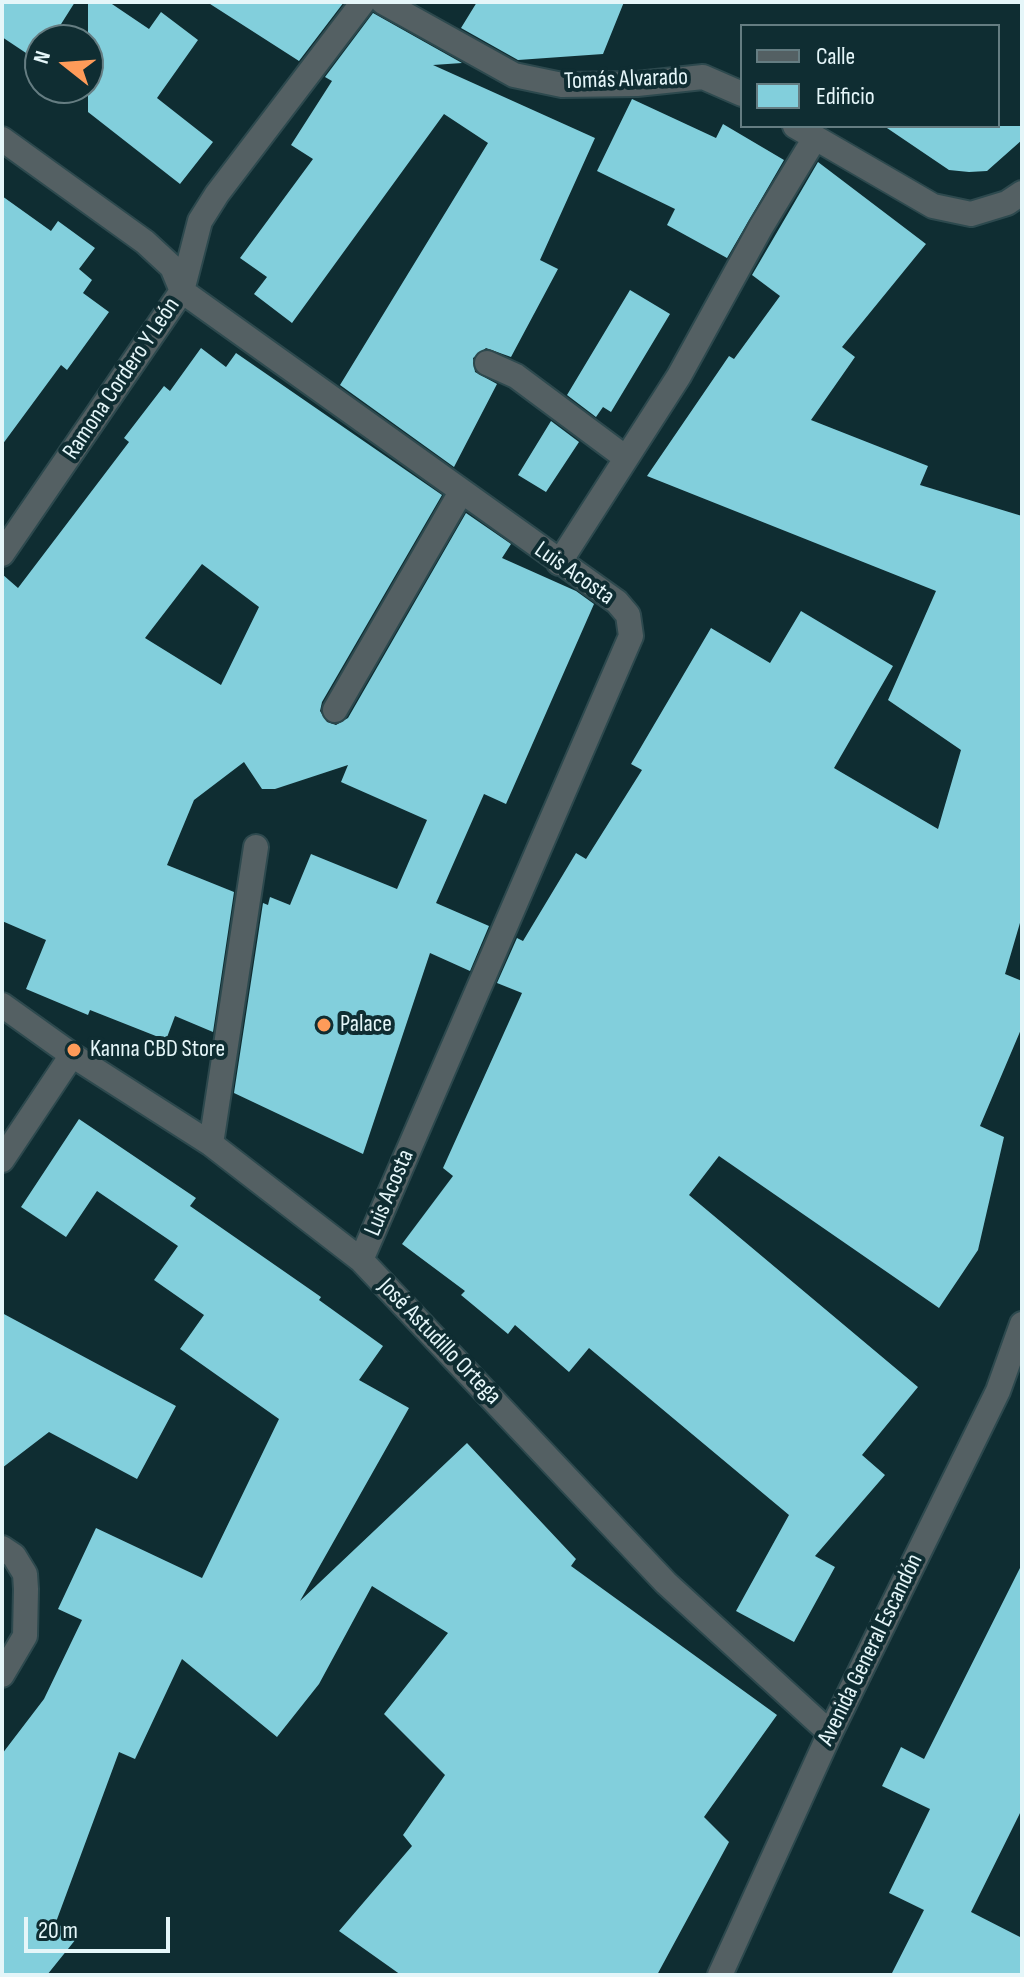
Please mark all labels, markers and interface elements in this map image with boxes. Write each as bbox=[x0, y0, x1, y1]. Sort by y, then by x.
north arrow bbox=[24, 24, 104, 104]
legend bbox=[740, 24, 1000, 128]
text: Calle bbox=[816, 42, 855, 71]
text: N bbox=[28, 48, 57, 67]
street label: Tomás Alvarado bbox=[563, 63, 689, 97]
text: Edificio bbox=[816, 82, 875, 111]
street label: Ramona Cordero Y León bbox=[57, 293, 187, 465]
street label: Luis Acosta bbox=[528, 536, 620, 612]
place label: Palace bbox=[340, 1011, 392, 1039]
marker: Palace bbox=[315, 1016, 333, 1034]
place label: Kanna CBD Store bbox=[90, 1036, 225, 1064]
marker: Kanna CBD Store bbox=[65, 1041, 83, 1059]
street label: Luis Acosta bbox=[359, 1146, 421, 1240]
street label: José Astudillo Ortega bbox=[371, 1273, 507, 1411]
street label: Avenida General Escandón bbox=[812, 1549, 930, 1751]
scale bar bbox=[28, 1901, 174, 1951]
text: 20 m bbox=[38, 1916, 78, 1945]

